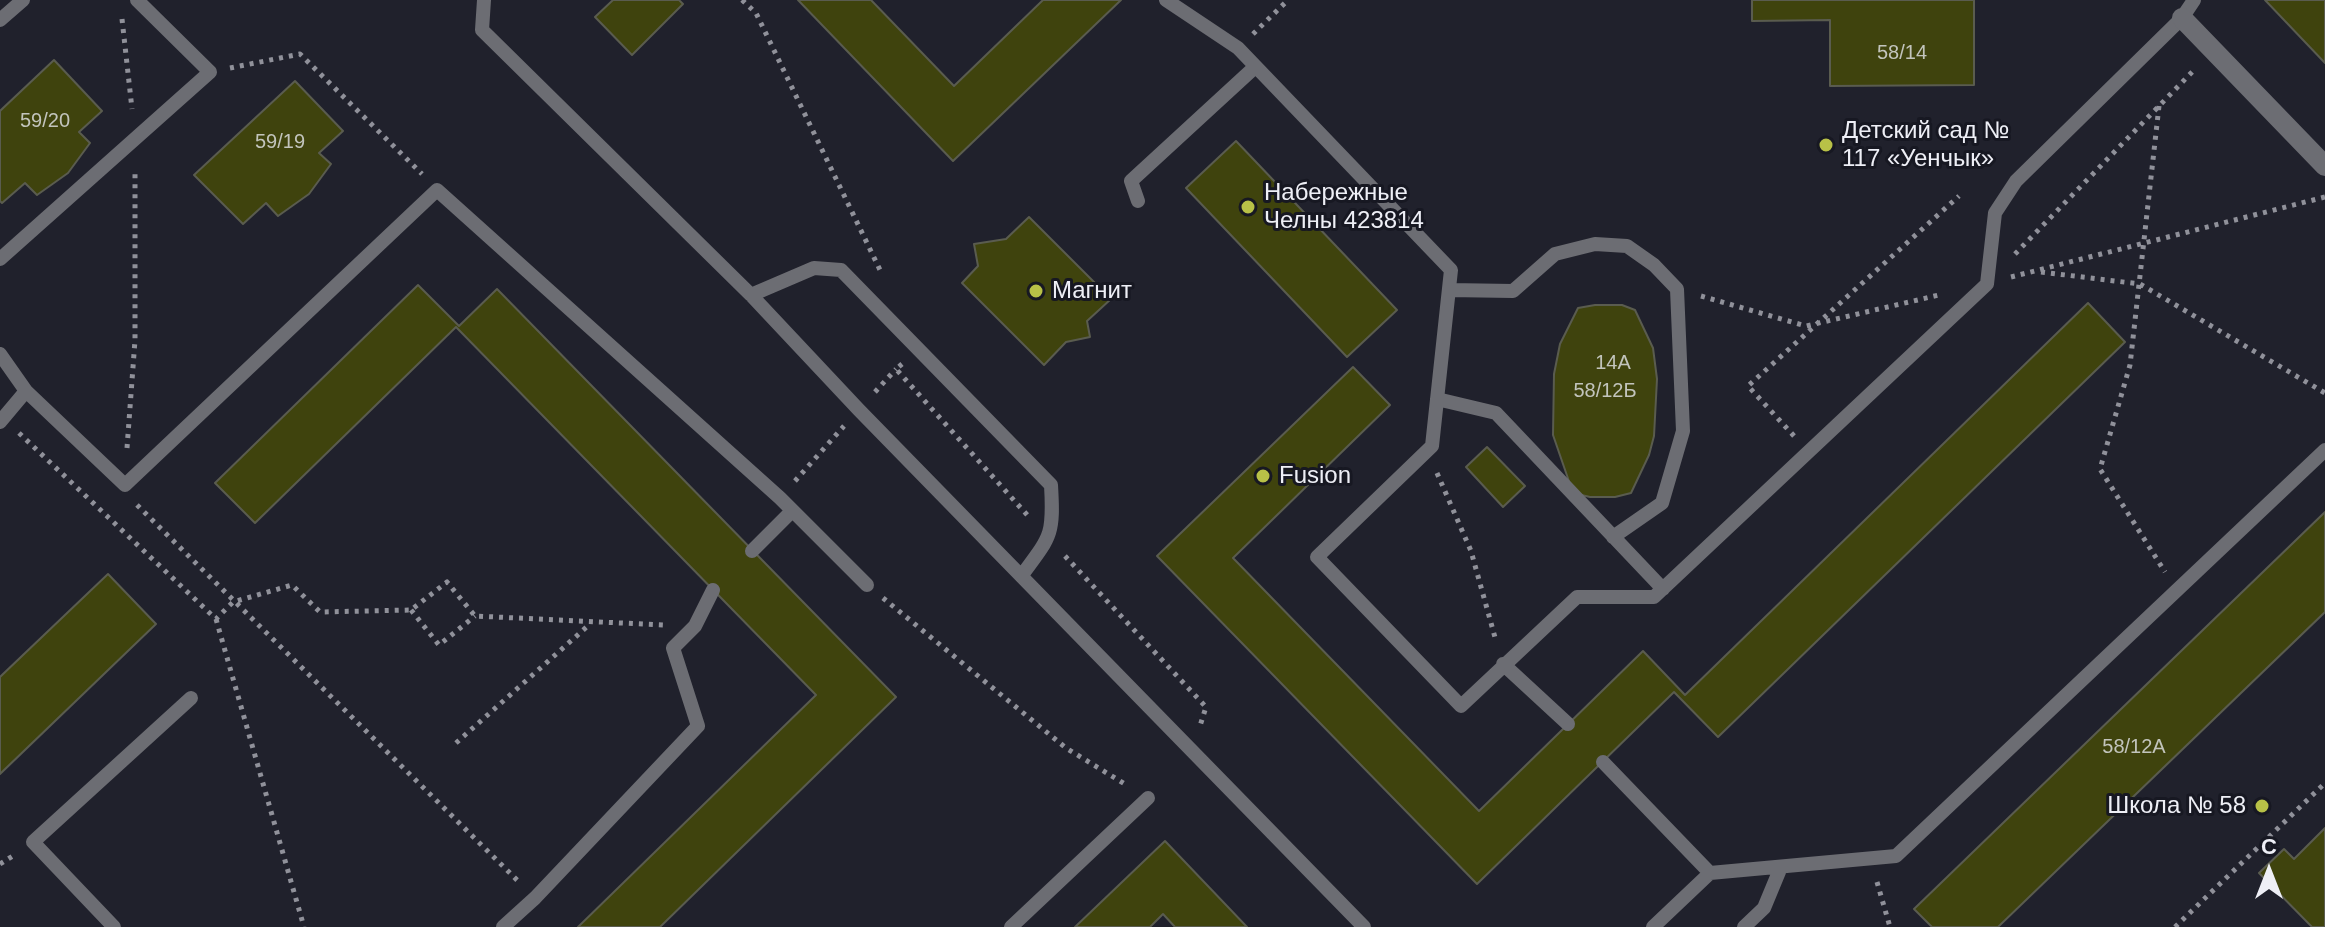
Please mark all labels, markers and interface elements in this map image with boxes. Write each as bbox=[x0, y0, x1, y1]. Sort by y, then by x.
house number: 58/14 bbox=[1877, 41, 1927, 65]
house number: 59/20 bbox=[20, 109, 70, 133]
place label: Детский сад № 117 «Уенчык» bbox=[1842, 117, 2009, 173]
house number: 59/19 bbox=[255, 130, 305, 154]
marker: Детский сад № 117 «Уенчык» bbox=[1817, 136, 1835, 154]
place label: Набережные Челны 423814 bbox=[1264, 179, 1424, 235]
marker: Набережные Челны 423814 bbox=[1239, 198, 1257, 216]
place label: Магнит bbox=[1052, 277, 1132, 305]
marker: Магнит bbox=[1027, 282, 1045, 300]
house number: 14А bbox=[1595, 351, 1631, 375]
house number: 58/12Б bbox=[1573, 379, 1637, 403]
place label: Fusion bbox=[1279, 462, 1351, 490]
marker: Fusion bbox=[1254, 467, 1272, 485]
house number: 58/12А bbox=[2102, 735, 2166, 759]
place label: Школа № 58 bbox=[2107, 792, 2246, 820]
marker: Школа № 58 bbox=[2253, 797, 2271, 815]
north arrow bbox=[2229, 831, 2309, 911]
text: С bbox=[2261, 834, 2277, 859]

